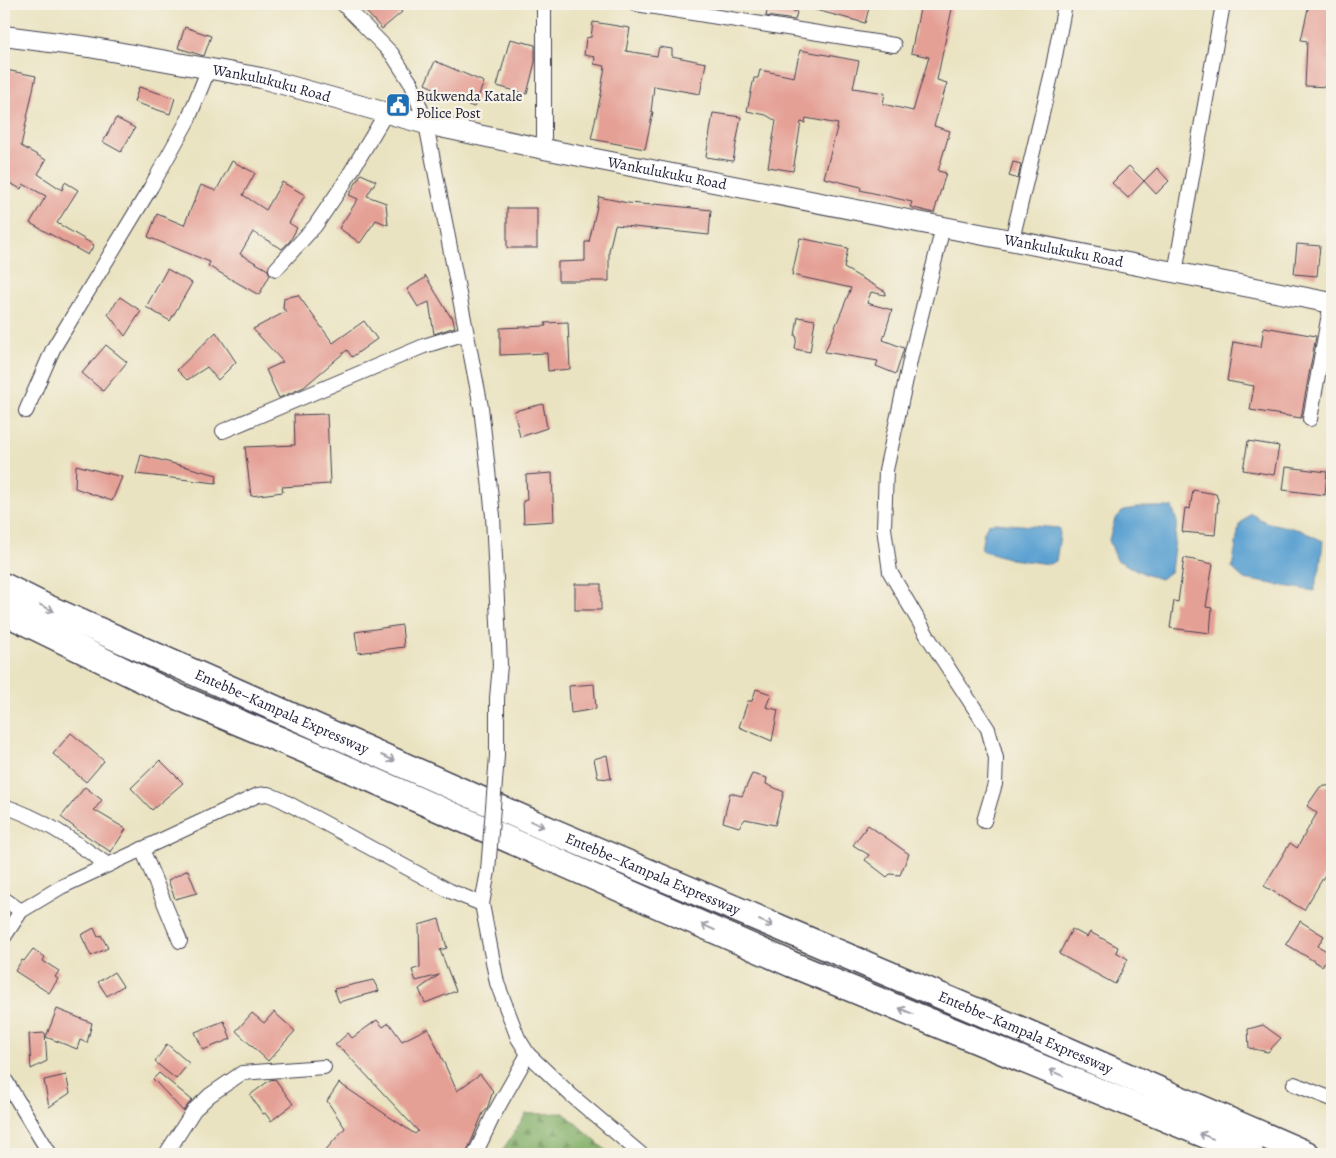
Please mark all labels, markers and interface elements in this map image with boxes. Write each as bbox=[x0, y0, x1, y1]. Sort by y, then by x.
street label: Wankulukuku Road bbox=[210, 59, 334, 107]
place label: Bukwenda Katale Police Post bbox=[416, 86, 523, 123]
public building icon: Bukwenda Katale Police Post bbox=[385, 92, 411, 118]
street label: Wankulukuku Road bbox=[605, 151, 729, 195]
street label: Wankulukuku Road bbox=[1002, 229, 1126, 272]
one-way arrow bbox=[39, 603, 54, 613]
street label: Entebbe–Kampala Expressway bbox=[192, 664, 372, 759]
one-way arrow bbox=[380, 754, 395, 764]
one-way arrow bbox=[529, 820, 544, 829]
street label: Entebbe–Kampala Expressway bbox=[562, 828, 744, 920]
one-way arrow bbox=[758, 919, 773, 929]
one-way arrow bbox=[701, 921, 716, 931]
street label: Entebbe–Kampala Expressway bbox=[935, 986, 1117, 1079]
one-way arrow bbox=[898, 1006, 914, 1015]
one-way arrow bbox=[1049, 1068, 1064, 1078]
one-way arrow bbox=[1199, 1130, 1214, 1140]

